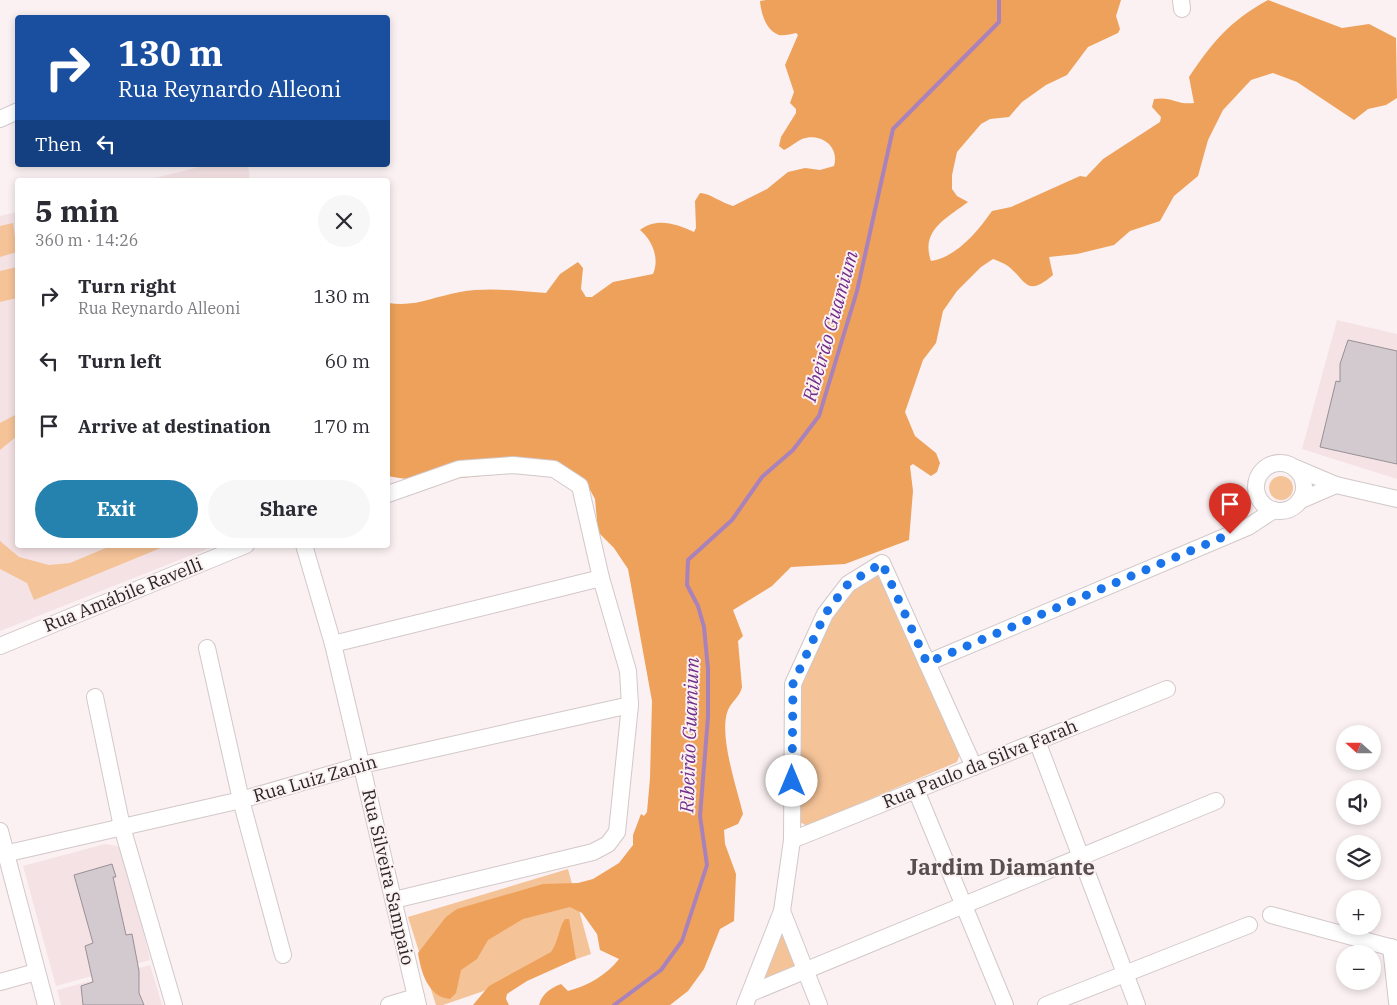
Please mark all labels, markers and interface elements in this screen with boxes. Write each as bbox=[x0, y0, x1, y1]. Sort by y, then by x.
text: 130 m bbox=[118, 30, 223, 76]
icon: right bbox=[35, 35, 100, 100]
text: Rua Reynardo Alleoni bbox=[118, 74, 341, 103]
icon: left bbox=[92, 130, 120, 158]
text: Then bbox=[35, 132, 82, 156]
text: 5 min bbox=[35, 191, 119, 230]
button: close bbox=[318, 195, 370, 247]
text: 360 m · 14:26 bbox=[35, 230, 138, 250]
water label: Ribeirão Guamium bbox=[797, 248, 863, 405]
text: Turn right bbox=[78, 274, 176, 298]
icon: right bbox=[35, 282, 63, 310]
text: 130 m bbox=[313, 284, 370, 308]
text: Rua Reynardo Alleoni bbox=[78, 298, 240, 318]
icon: left bbox=[35, 347, 63, 375]
text: Turn left bbox=[78, 349, 161, 373]
text: 60 m bbox=[325, 349, 370, 373]
icon: arrive bbox=[35, 412, 63, 440]
text: Arrive at destination bbox=[78, 414, 271, 438]
text: 170 m bbox=[313, 414, 370, 438]
button: Exit bbox=[35, 480, 198, 538]
button: Share bbox=[208, 480, 370, 538]
pin bbox=[1209, 483, 1251, 534]
icon: arrive bbox=[1216, 490, 1244, 518]
street label: Rua Amábile Ravelli bbox=[40, 552, 206, 637]
water label: Ribeirão Guamium bbox=[674, 657, 704, 814]
street label: Rua Paulo da Silva Farah bbox=[879, 714, 1081, 813]
north arrow bbox=[1336, 725, 1381, 770]
map controls bbox=[1336, 725, 1381, 990]
street label: Rua Luiz Zanin bbox=[250, 750, 379, 807]
position arrow bbox=[765, 754, 817, 806]
button: sound bbox=[1336, 780, 1381, 825]
street label: Rua Silveira Sampaio bbox=[357, 787, 420, 967]
button: layers bbox=[1336, 835, 1381, 880]
district label: Jardim Diamante bbox=[907, 852, 1095, 881]
button: + bbox=[1336, 890, 1381, 935]
button: − bbox=[1336, 945, 1381, 990]

